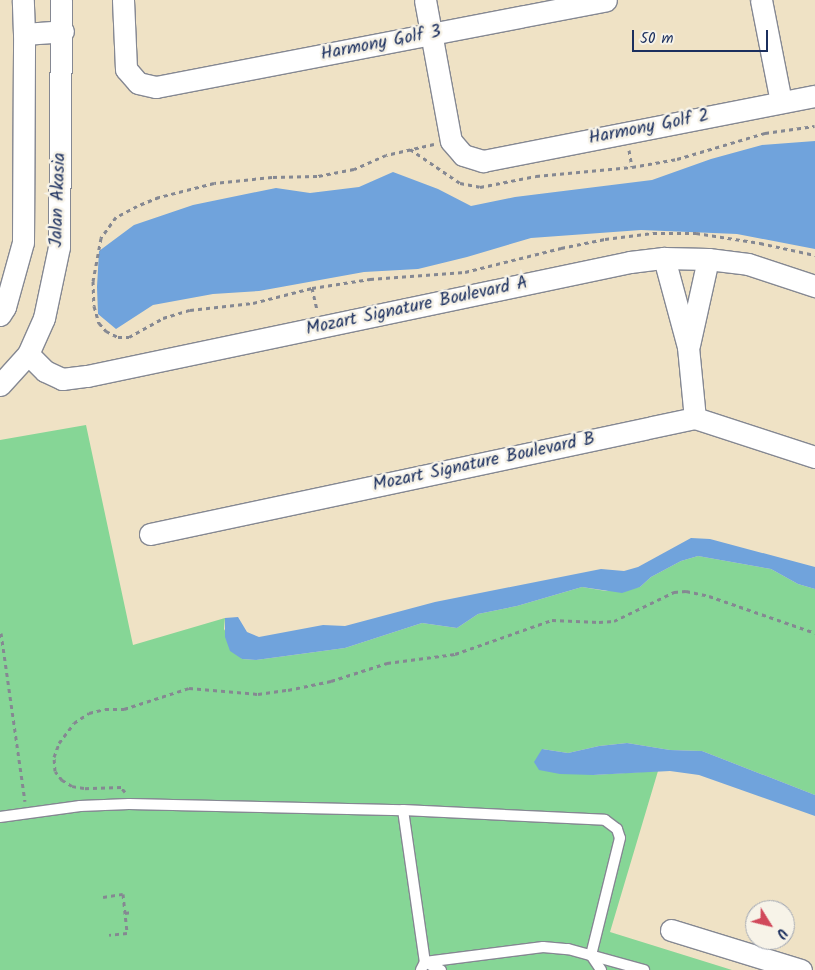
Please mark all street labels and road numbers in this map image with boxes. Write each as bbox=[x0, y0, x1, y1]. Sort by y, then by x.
street label: Harmony Golf 3 bbox=[319, 22, 443, 66]
street label: Harmony Golf 2 bbox=[587, 106, 711, 150]
street label: Jalan Akasia bbox=[47, 152, 71, 248]
street label: Mozart Signature Boulevard A bbox=[304, 273, 530, 341]
street label: Mozart Signature Boulevard B bbox=[371, 429, 597, 497]

